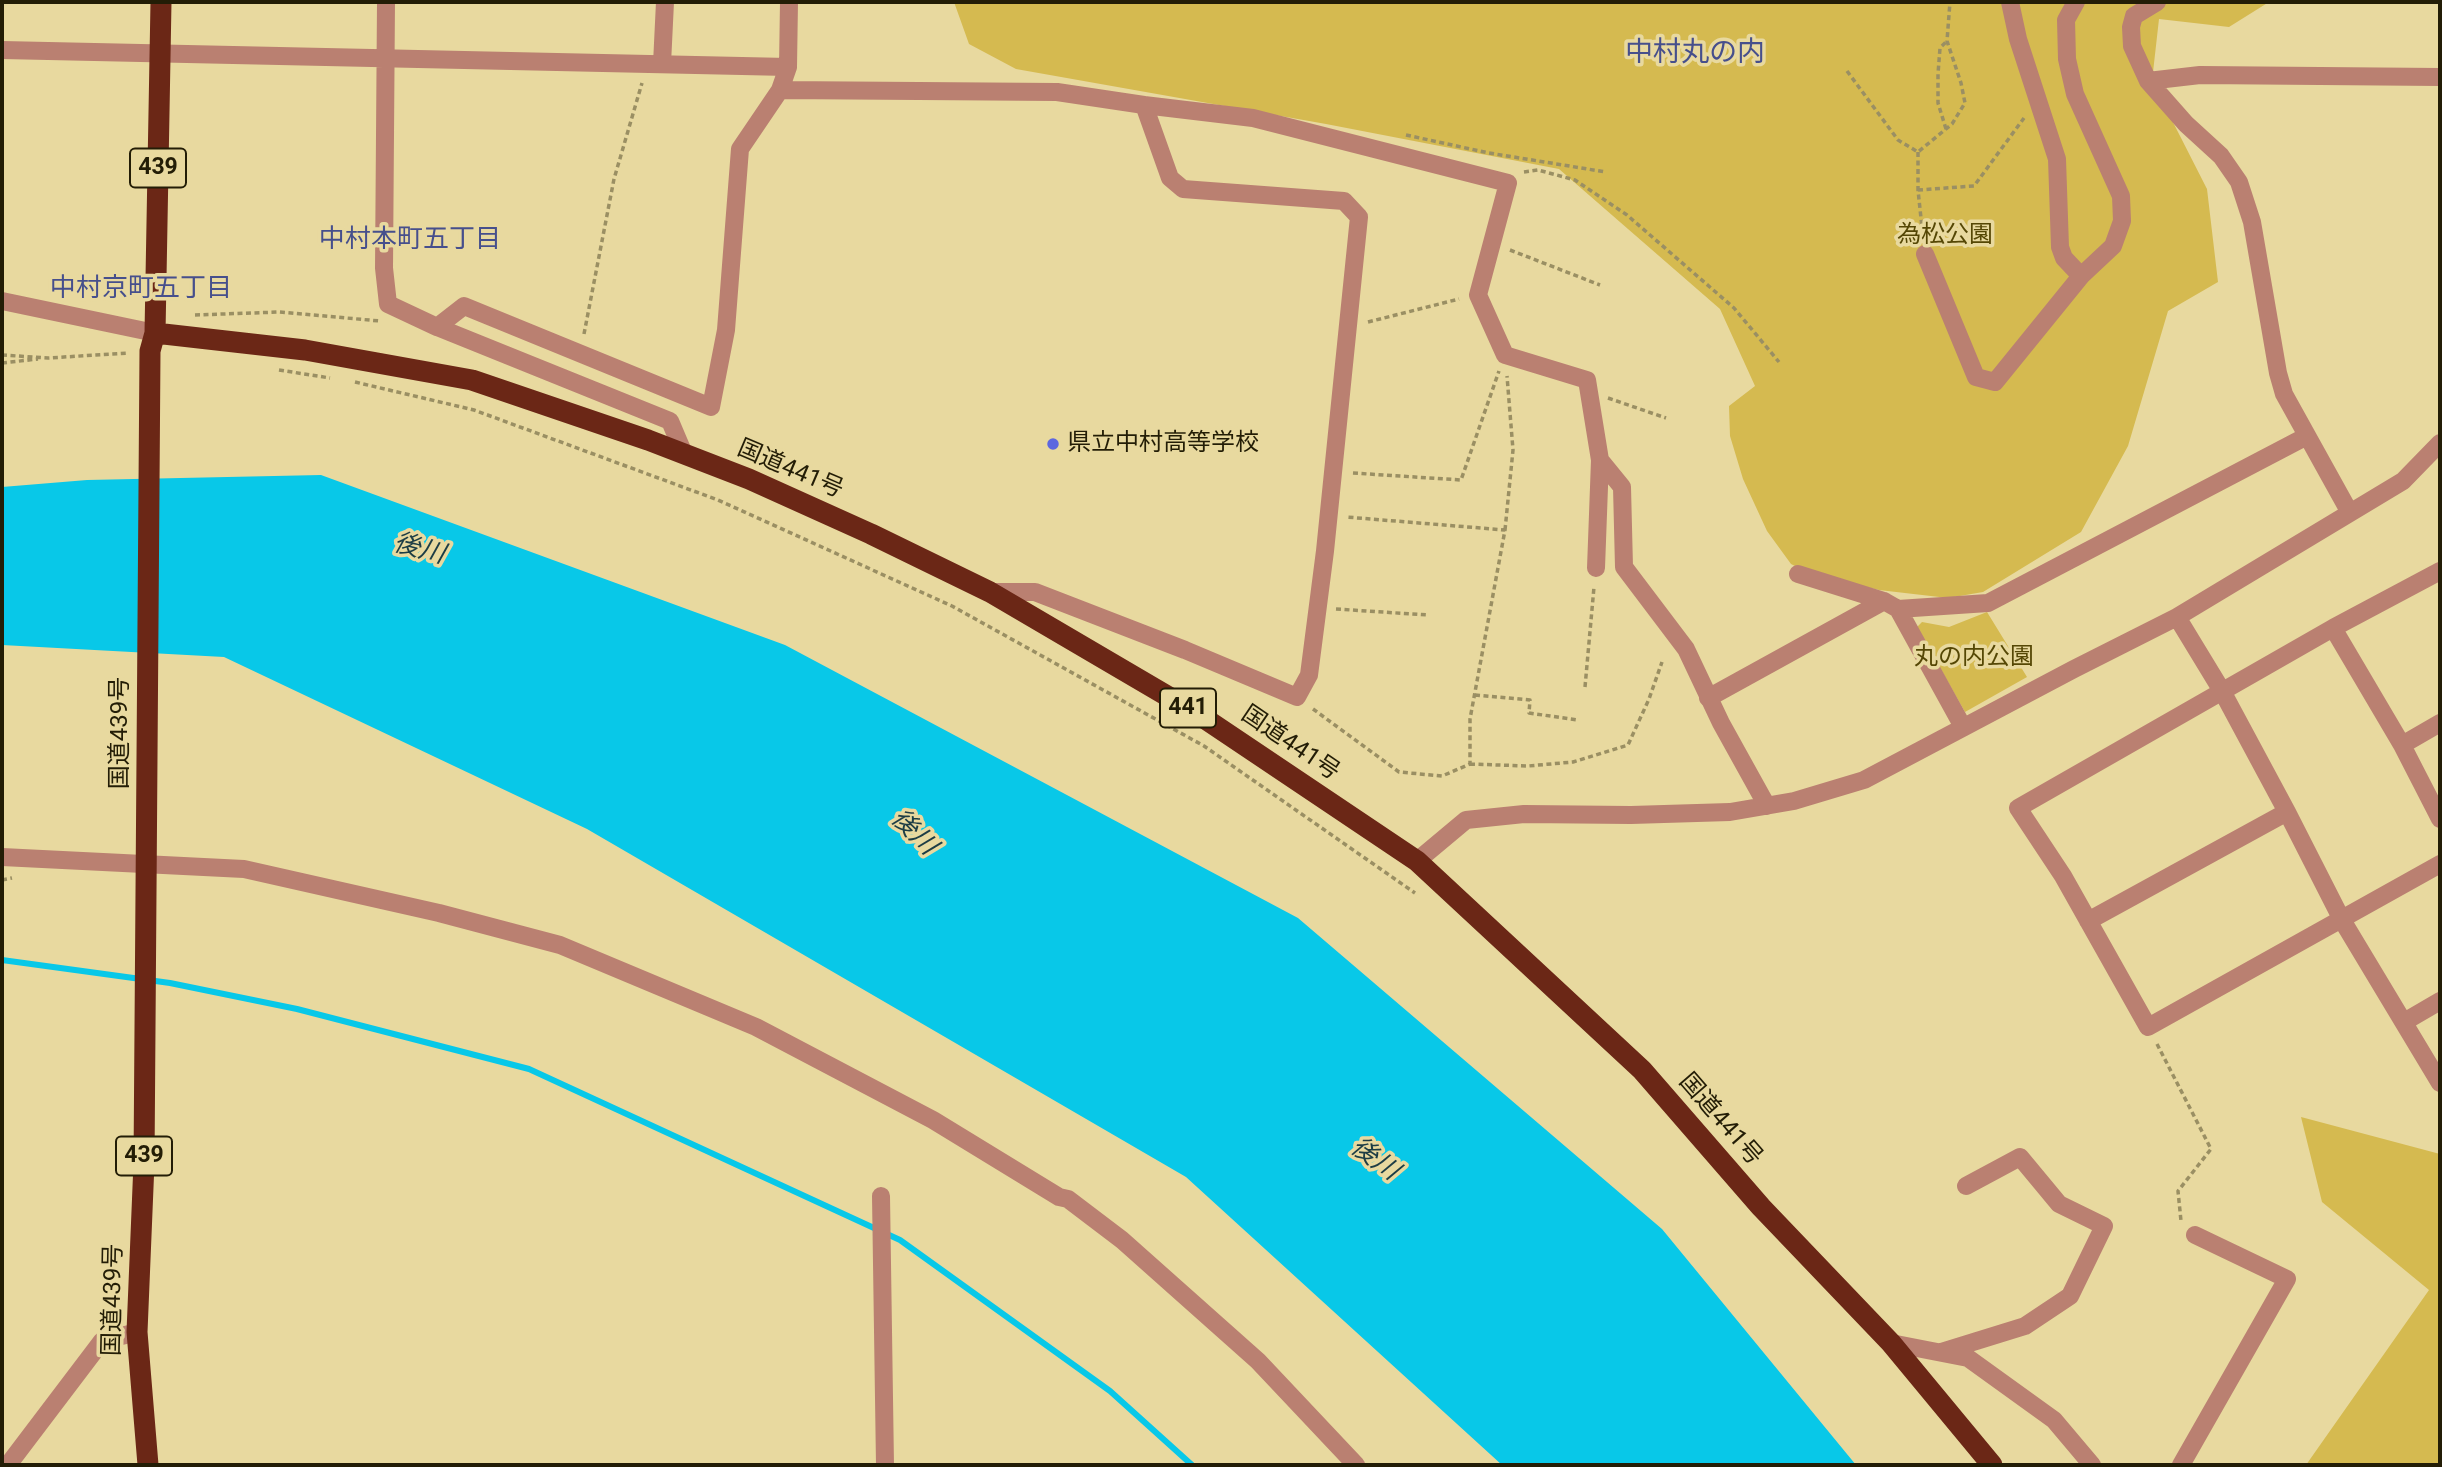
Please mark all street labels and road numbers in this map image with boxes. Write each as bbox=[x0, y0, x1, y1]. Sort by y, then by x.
road number: 439 bbox=[130, 148, 186, 188]
street label: 国道441号 bbox=[733, 435, 847, 505]
street label: 国道439号 bbox=[107, 677, 135, 789]
road number: 441 bbox=[1160, 688, 1216, 728]
street label: 国道441号 bbox=[1235, 701, 1345, 787]
street label: 国道441号 bbox=[1672, 1068, 1768, 1172]
road number: 439 bbox=[116, 1136, 172, 1176]
street label: 国道439号 bbox=[99, 1244, 129, 1356]

